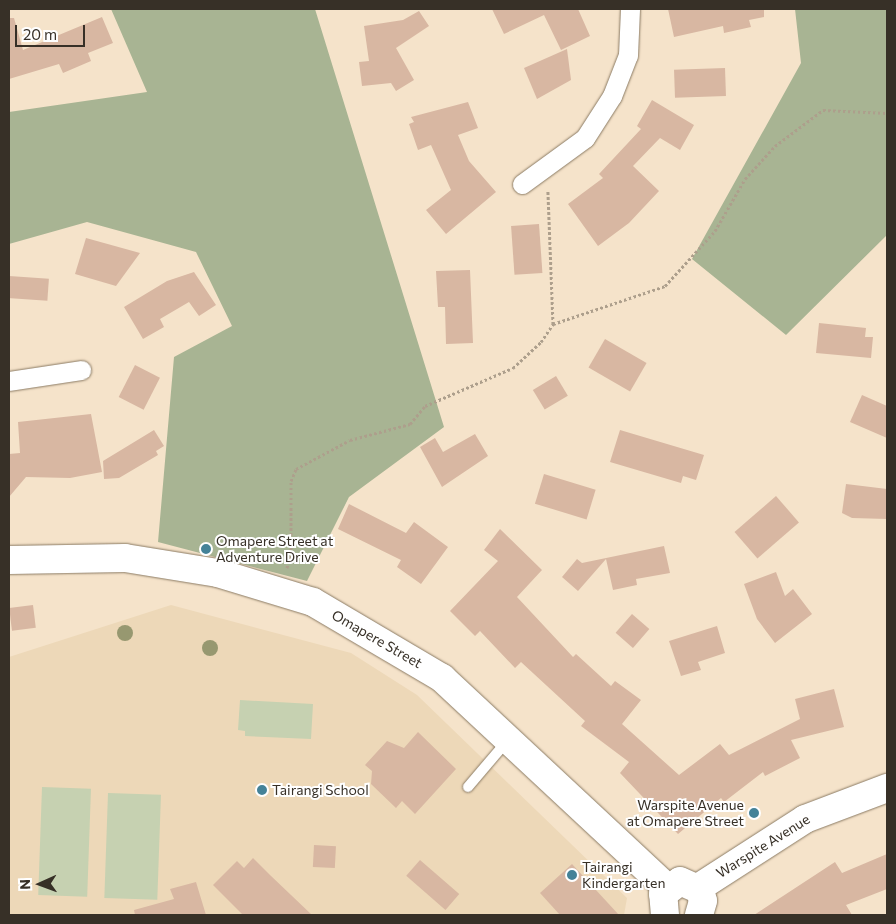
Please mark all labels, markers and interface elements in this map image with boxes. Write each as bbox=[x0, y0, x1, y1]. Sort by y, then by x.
scale bar bbox=[18, 15, 88, 47]
text: 20 m bbox=[23, 25, 57, 43]
place label: Omapere Street at Adventure Drive bbox=[216, 533, 333, 566]
marker: Omapere Street at Adventure Drive bbox=[200, 543, 212, 555]
street label: Omapere Street bbox=[329, 606, 425, 672]
place label: Tairangi School bbox=[272, 782, 369, 798]
marker: Tairangi School bbox=[256, 784, 268, 796]
place label: Warspite Avenue at Omapere Street bbox=[627, 797, 744, 830]
marker: Warspite Avenue at Omapere Street bbox=[748, 807, 760, 819]
street label: Warspite Avenue bbox=[713, 811, 813, 881]
north arrow bbox=[15, 859, 65, 909]
place label: Tairangi Kindergarten bbox=[582, 859, 666, 892]
marker: Tairangi Kindergarten bbox=[566, 869, 578, 881]
text: N bbox=[16, 879, 33, 890]

